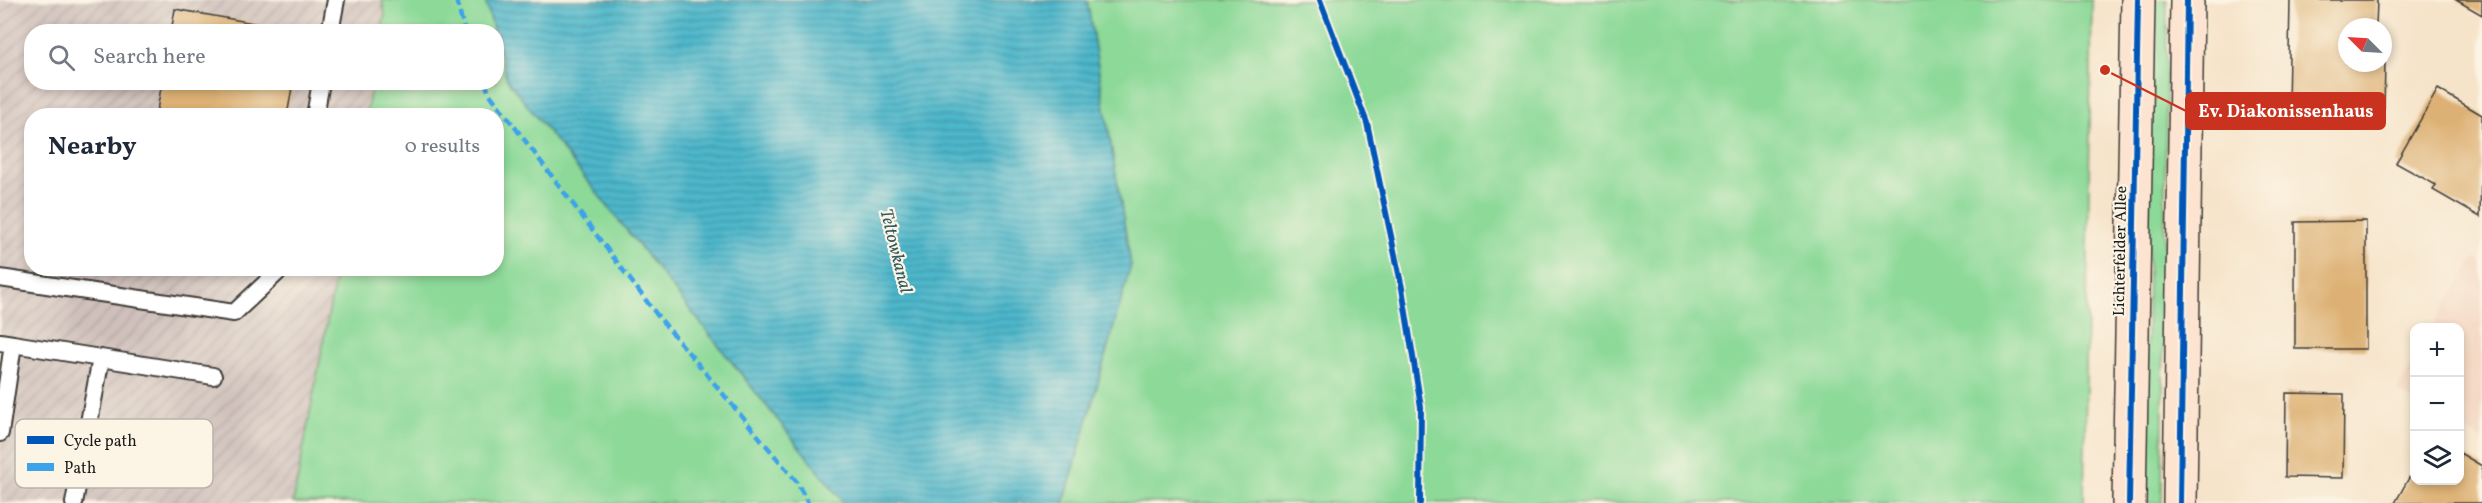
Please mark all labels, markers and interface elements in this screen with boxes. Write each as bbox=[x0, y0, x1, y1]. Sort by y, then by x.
north arrow bbox=[2338, 18, 2392, 72]
search box bbox=[24, 24, 504, 90]
icon: search bbox=[45, 41, 78, 74]
text: Search here bbox=[93, 42, 206, 73]
callout: Ev. Diakonissenhaus bbox=[2186, 93, 2385, 129]
text: Ev. Diakonissenhaus bbox=[2198, 100, 2374, 125]
text: Nearby bbox=[48, 129, 137, 165]
text: 0 results bbox=[405, 133, 480, 161]
street label: Lichterfelder Allee bbox=[2109, 186, 2133, 316]
water label: Teltowkanal bbox=[872, 206, 918, 296]
map controls bbox=[2410, 323, 2464, 485]
button: + bbox=[2410, 323, 2464, 377]
button: − bbox=[2410, 377, 2464, 431]
legend bbox=[15, 419, 213, 488]
text: Cycle path bbox=[64, 431, 137, 453]
button: layers bbox=[2410, 431, 2464, 485]
text: Path bbox=[64, 458, 96, 480]

